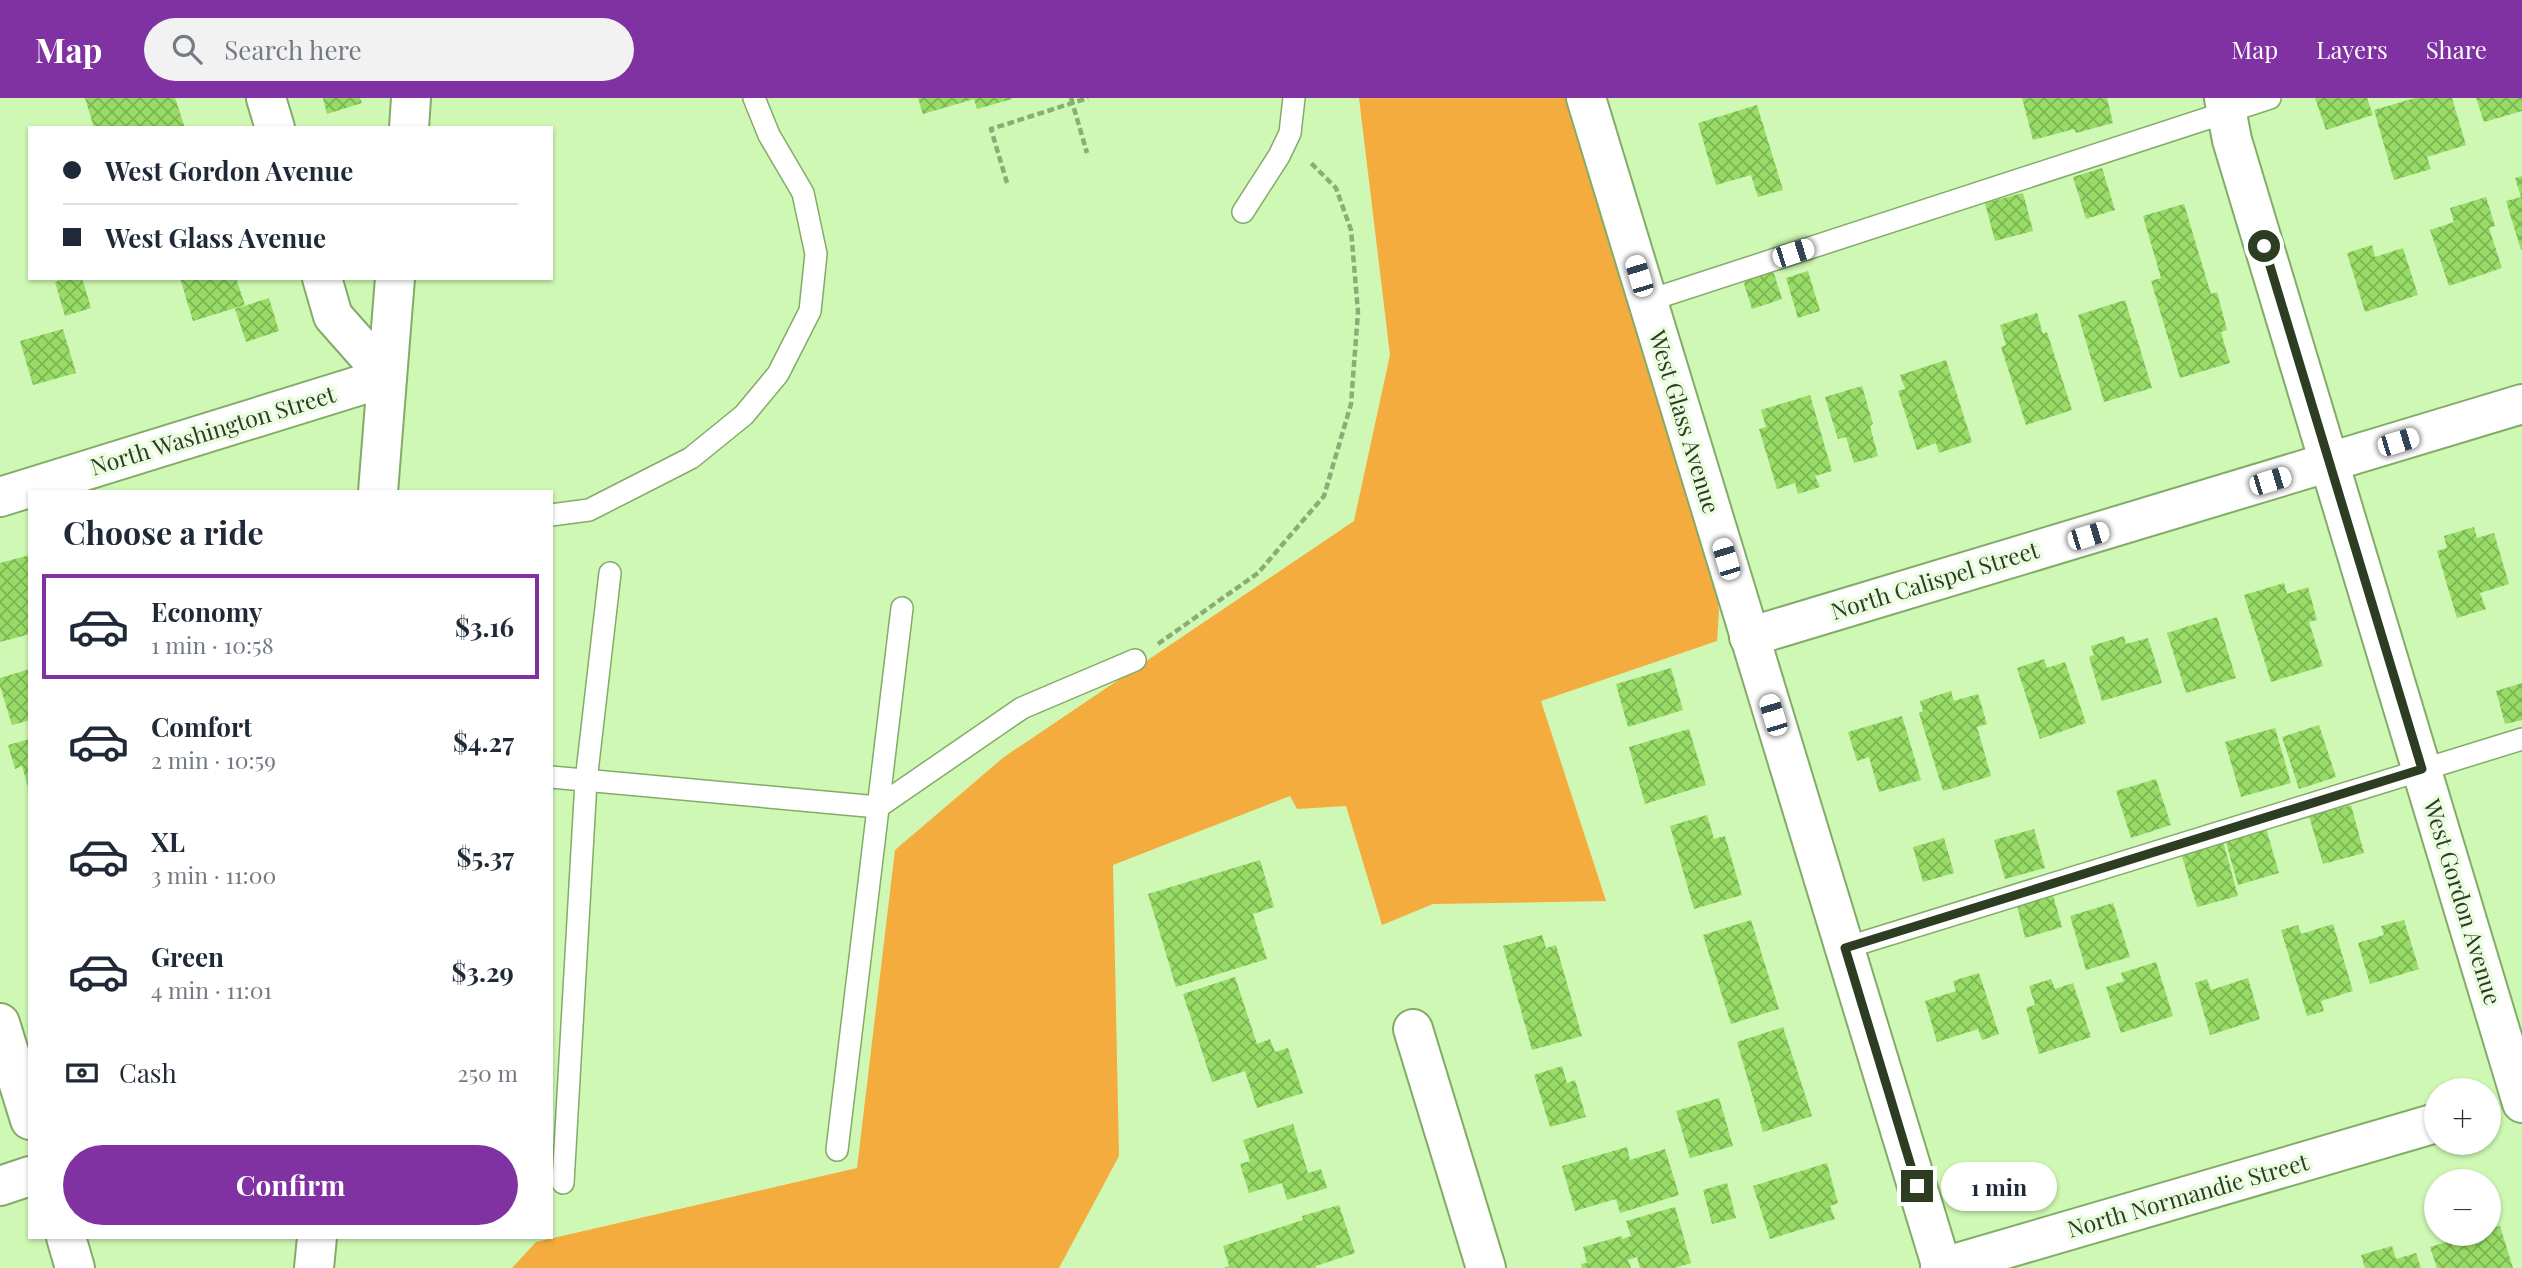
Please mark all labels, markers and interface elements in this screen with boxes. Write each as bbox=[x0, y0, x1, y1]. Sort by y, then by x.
search box bbox=[144, 18, 634, 81]
text: Map bbox=[35, 27, 102, 71]
icon: search bbox=[168, 30, 206, 68]
text: Search here bbox=[224, 32, 362, 67]
text: Map bbox=[2232, 33, 2278, 65]
text: Layers bbox=[2316, 33, 2388, 65]
text: Share bbox=[2426, 33, 2487, 65]
text: West Gordon Avenue bbox=[105, 153, 353, 188]
text: West Glass Avenue bbox=[105, 220, 326, 255]
route start bbox=[2248, 230, 2280, 262]
car bbox=[1770, 237, 1817, 269]
car bbox=[1623, 253, 1656, 299]
street label: West Glass Avenue bbox=[1643, 325, 1728, 517]
street label: North Washington Street bbox=[86, 377, 340, 482]
car bbox=[2375, 426, 2422, 458]
car bbox=[2247, 465, 2294, 497]
text: Choose a ride bbox=[63, 510, 264, 553]
car bbox=[2065, 520, 2112, 552]
street label: North Calispel Street bbox=[1827, 533, 2043, 626]
car bbox=[1710, 536, 1743, 582]
text: Economy bbox=[151, 594, 262, 629]
icon: car bbox=[67, 595, 130, 658]
text: $3.16 bbox=[455, 609, 514, 644]
text: 1 min · 10:58 bbox=[151, 629, 274, 660]
car bbox=[1757, 692, 1790, 738]
text: Comfort bbox=[151, 709, 252, 744]
icon: car bbox=[67, 710, 130, 773]
text: $4.27 bbox=[453, 724, 514, 759]
text: 2 min · 10:59 bbox=[151, 744, 276, 775]
street label: West Gordon Avenue bbox=[2417, 794, 2509, 1008]
text: XL bbox=[151, 824, 185, 859]
icon: car bbox=[67, 825, 130, 888]
text: $5.37 bbox=[456, 839, 514, 874]
text: 3 min · 11:00 bbox=[151, 859, 276, 890]
text: Green bbox=[151, 939, 224, 974]
icon: car bbox=[67, 940, 130, 1003]
text: $3.29 bbox=[451, 954, 514, 989]
text: 4 min · 11:01 bbox=[151, 974, 272, 1005]
icon: cash bbox=[63, 1054, 101, 1092]
text: Cash bbox=[119, 1055, 177, 1090]
text: 250 m bbox=[457, 1057, 518, 1088]
map controls bbox=[2424, 1078, 2501, 1246]
button: + bbox=[2424, 1078, 2501, 1155]
button: Confirm bbox=[63, 1145, 518, 1225]
street label: North Normandie Street bbox=[2063, 1145, 2313, 1244]
callout: 1 min bbox=[1941, 1162, 2057, 1210]
button: − bbox=[2424, 1169, 2501, 1246]
route end bbox=[1901, 1170, 1933, 1202]
text: 1 min bbox=[1971, 1171, 2027, 1202]

